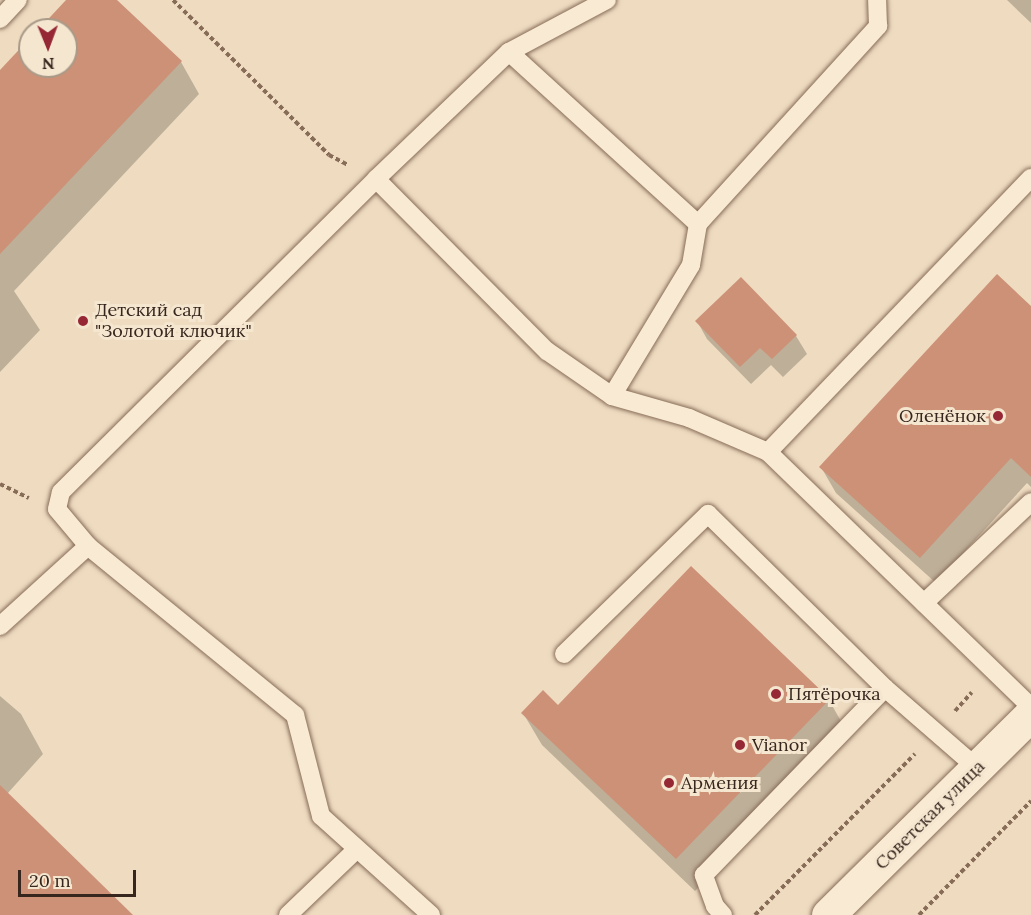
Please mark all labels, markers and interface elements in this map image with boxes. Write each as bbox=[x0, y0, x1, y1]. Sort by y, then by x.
north arrow bbox=[18, 18, 78, 78]
text: N bbox=[42, 54, 55, 74]
place label: Детский сад "Золотой ключик" bbox=[95, 300, 252, 342]
marker: Детский сад "Золотой ключик" bbox=[76, 314, 90, 328]
place label: Оленёнок bbox=[899, 405, 986, 427]
marker: Оленёнок bbox=[991, 409, 1005, 423]
place label: Пятёрочка bbox=[788, 683, 880, 705]
marker: Пятёрочка bbox=[769, 687, 783, 701]
place label: Vianor bbox=[752, 734, 807, 756]
marker: Vianor bbox=[733, 738, 747, 752]
street label: Советская улица bbox=[871, 756, 989, 874]
place label: Армения bbox=[681, 772, 758, 794]
marker: Армения bbox=[662, 776, 676, 790]
scale bar bbox=[21, 858, 140, 896]
text: 20 m bbox=[29, 869, 71, 892]

